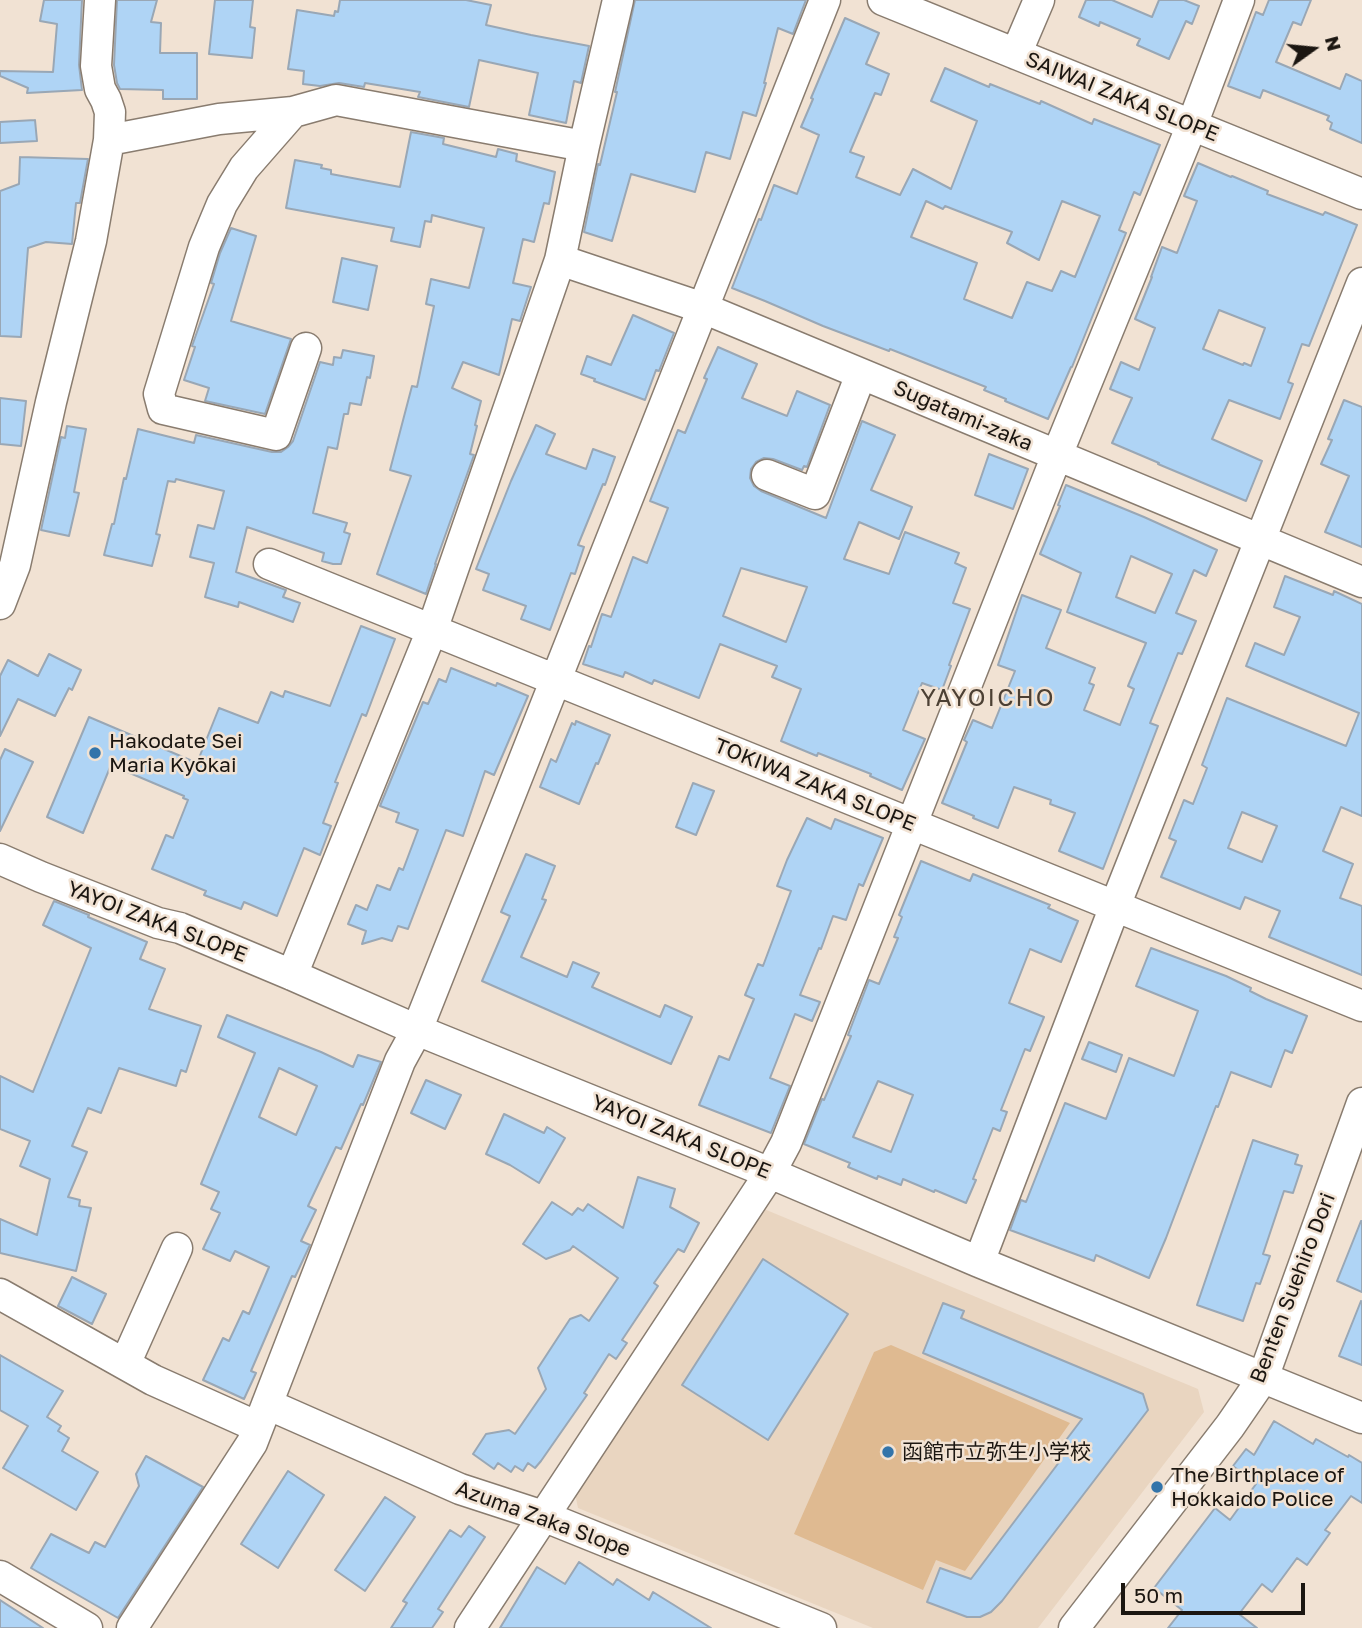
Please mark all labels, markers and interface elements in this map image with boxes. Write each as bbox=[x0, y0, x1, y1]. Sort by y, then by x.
north arrow bbox=[1278, 14, 1348, 84]
text: N bbox=[1321, 33, 1347, 53]
street label: SAIWAI ZAKA SLOPE bbox=[1022, 47, 1222, 147]
street label: Sugatami-zaka bbox=[890, 375, 1036, 457]
district label: YAYOICHO bbox=[922, 684, 1054, 712]
place label: Hakodate Sei Maria Kyōkai bbox=[109, 728, 243, 778]
street label: TOKIWA ZAKA SLOPE bbox=[711, 733, 919, 837]
marker: Hakodate Sei Maria Kyōkai bbox=[87, 745, 103, 761]
street label: YAYOI ZAKA SLOPE bbox=[63, 876, 251, 968]
street label: YAYOI ZAKA SLOPE bbox=[588, 1090, 774, 1184]
street label: Benten Suehiro Dori bbox=[1245, 1189, 1341, 1387]
place label: 函館市立弥生小学校 bbox=[902, 1439, 1091, 1465]
marker: 函館市立弥生小学校 bbox=[880, 1444, 896, 1460]
place label: The Birthplace of Hokkaido Police bbox=[1171, 1462, 1344, 1512]
street label: Azuma Zaka Slope bbox=[452, 1476, 634, 1562]
marker: The Birthplace of Hokkaido Police bbox=[1149, 1479, 1165, 1495]
scale bar bbox=[1124, 1568, 1308, 1612]
text: 50 m bbox=[1134, 1582, 1183, 1608]

